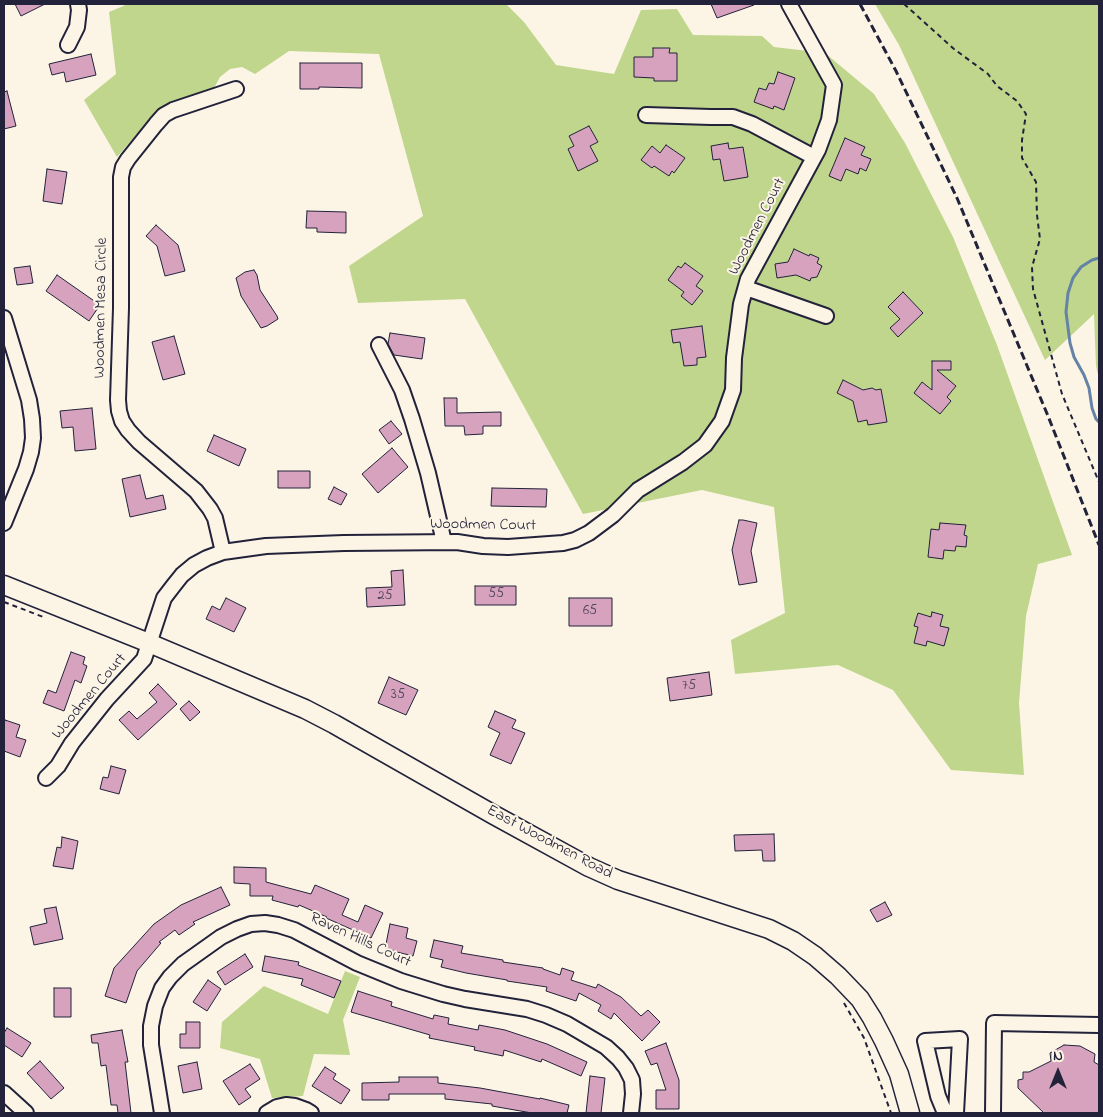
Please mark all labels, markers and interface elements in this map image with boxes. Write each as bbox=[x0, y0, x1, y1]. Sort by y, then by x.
street label: Woodmen Court bbox=[725, 175, 791, 279]
street label: Woodmen Mesa Circle bbox=[91, 237, 113, 379]
street label: Woodmen Court bbox=[430, 515, 536, 537]
house number: 55 bbox=[488, 587, 504, 603]
house number: 25 bbox=[378, 589, 392, 605]
house number: 65 bbox=[583, 604, 597, 620]
street label: Woodmen Court bbox=[49, 650, 131, 744]
house number: 75 bbox=[682, 679, 696, 695]
house number: 35 bbox=[391, 688, 405, 704]
street label: East Woodmen Road bbox=[483, 802, 615, 884]
street label: Raven Hills Court bbox=[306, 909, 414, 973]
text: N bbox=[1053, 1046, 1063, 1067]
north arrow bbox=[1033, 1047, 1083, 1097]

